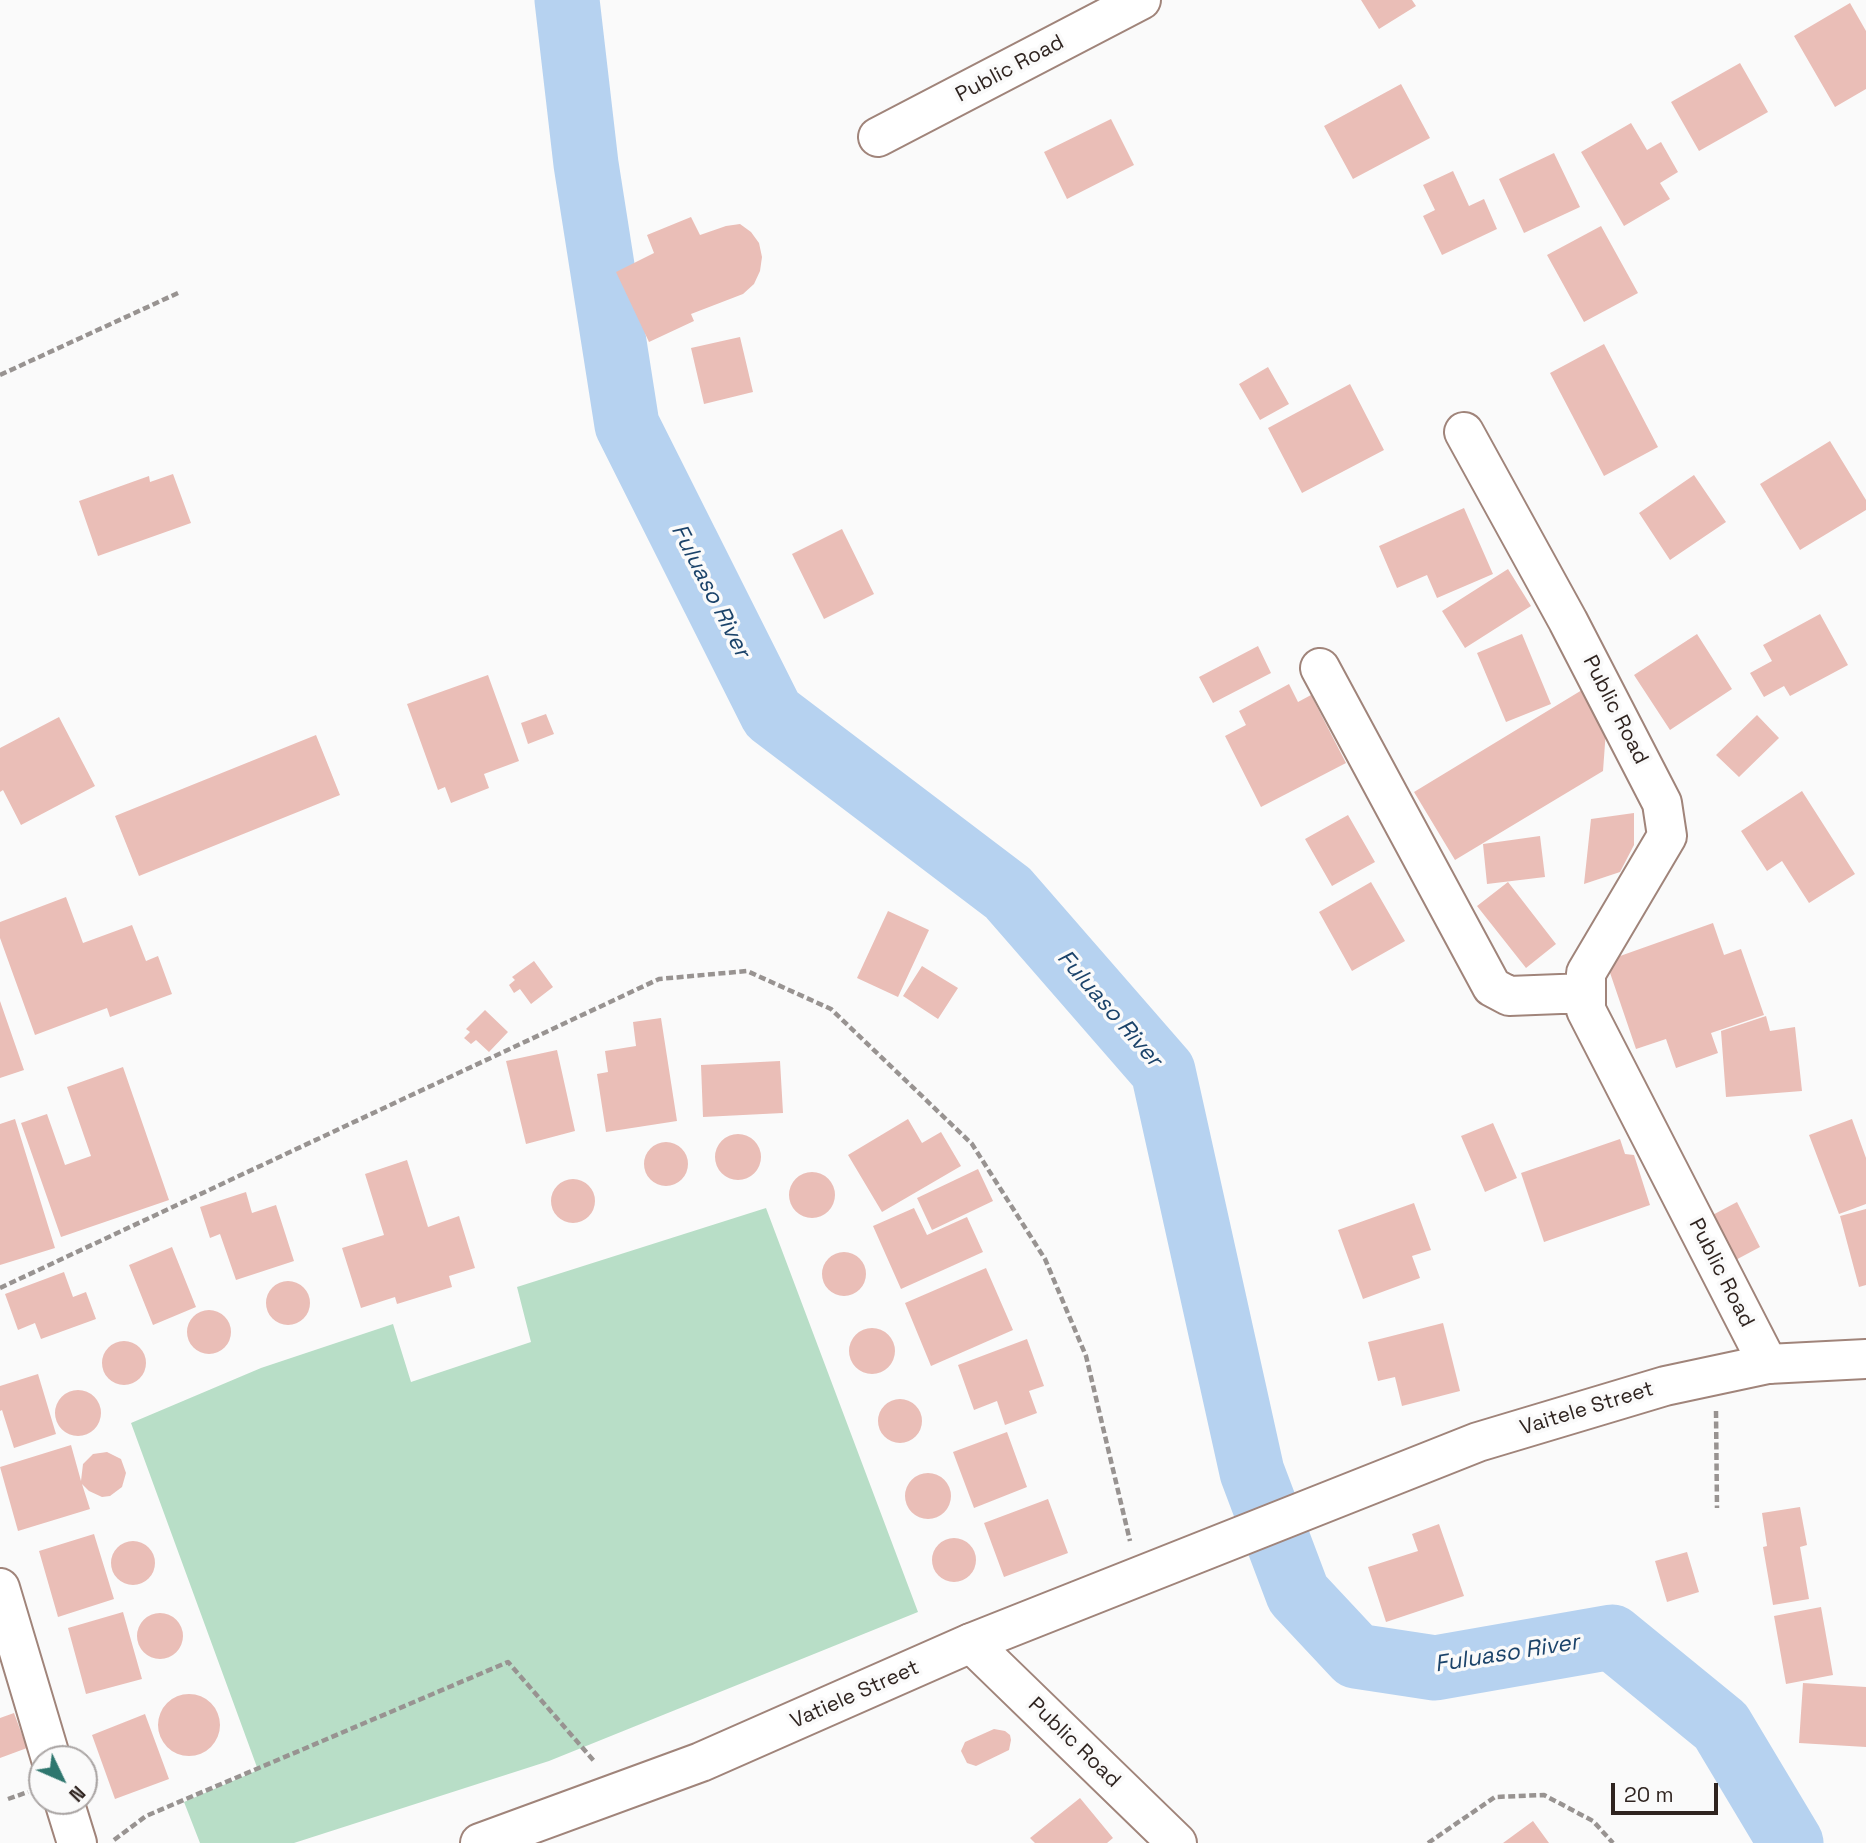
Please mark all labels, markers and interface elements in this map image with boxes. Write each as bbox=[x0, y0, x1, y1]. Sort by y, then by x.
street label: Public Road bbox=[952, 30, 1068, 108]
water label: Fuluaso River bbox=[665, 520, 755, 662]
street label: Public Road bbox=[1577, 651, 1653, 769]
water label: Fuluaso River bbox=[1051, 945, 1167, 1073]
street label: Public Road bbox=[1683, 1214, 1759, 1332]
street label: Vaitele Street bbox=[1517, 1377, 1657, 1441]
water label: Fuluaso River bbox=[1433, 1629, 1581, 1679]
street label: Vatiele Street bbox=[787, 1655, 923, 1735]
street label: Public Road bbox=[1023, 1693, 1125, 1793]
north arrow bbox=[28, 1745, 98, 1815]
scale bar bbox=[1614, 1770, 1721, 1814]
text: N bbox=[64, 1780, 90, 1807]
text: 20 m bbox=[1624, 1781, 1674, 1808]

